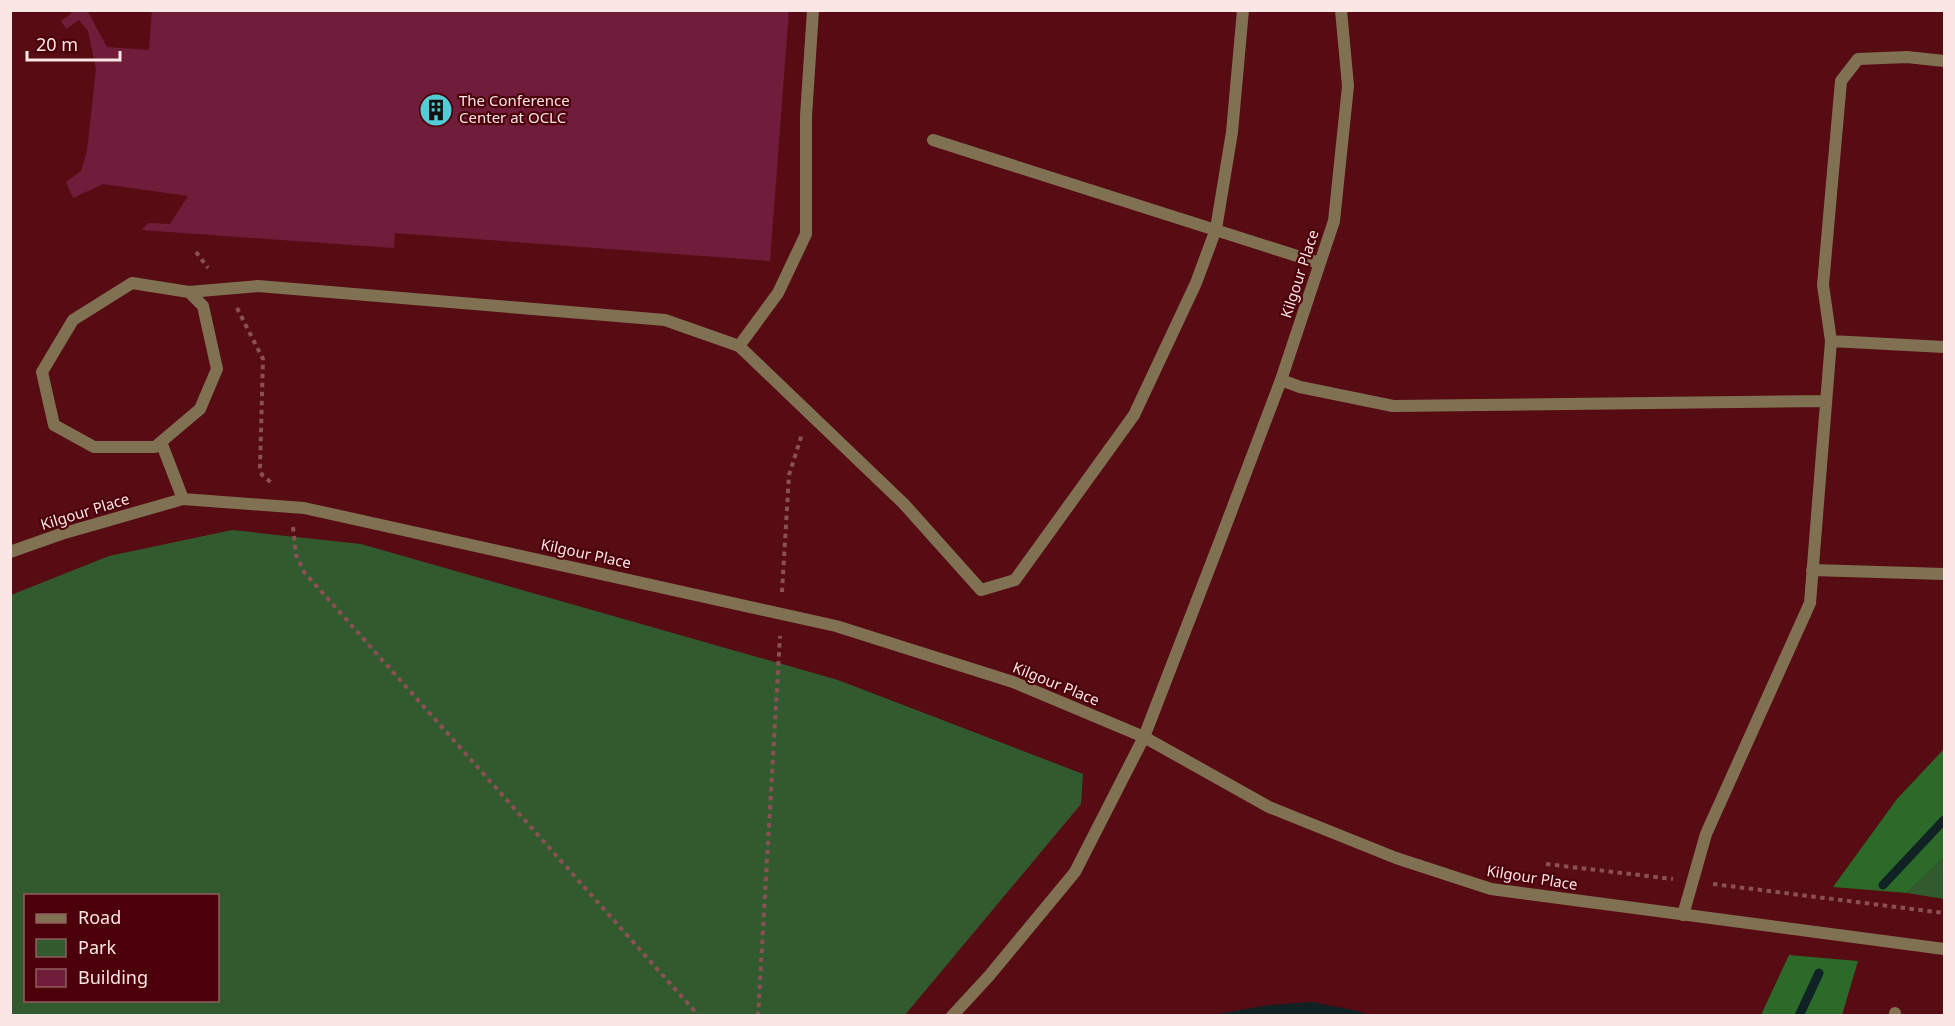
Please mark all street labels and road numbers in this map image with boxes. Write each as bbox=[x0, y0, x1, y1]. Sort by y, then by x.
street label: Kilgour Place bbox=[1275, 227, 1323, 320]
street label: Kilgour Place bbox=[38, 488, 131, 534]
street label: Kilgour Place bbox=[539, 534, 633, 572]
street label: Kilgour Place bbox=[1010, 657, 1103, 710]
street label: Kilgour Place bbox=[1485, 860, 1579, 894]

